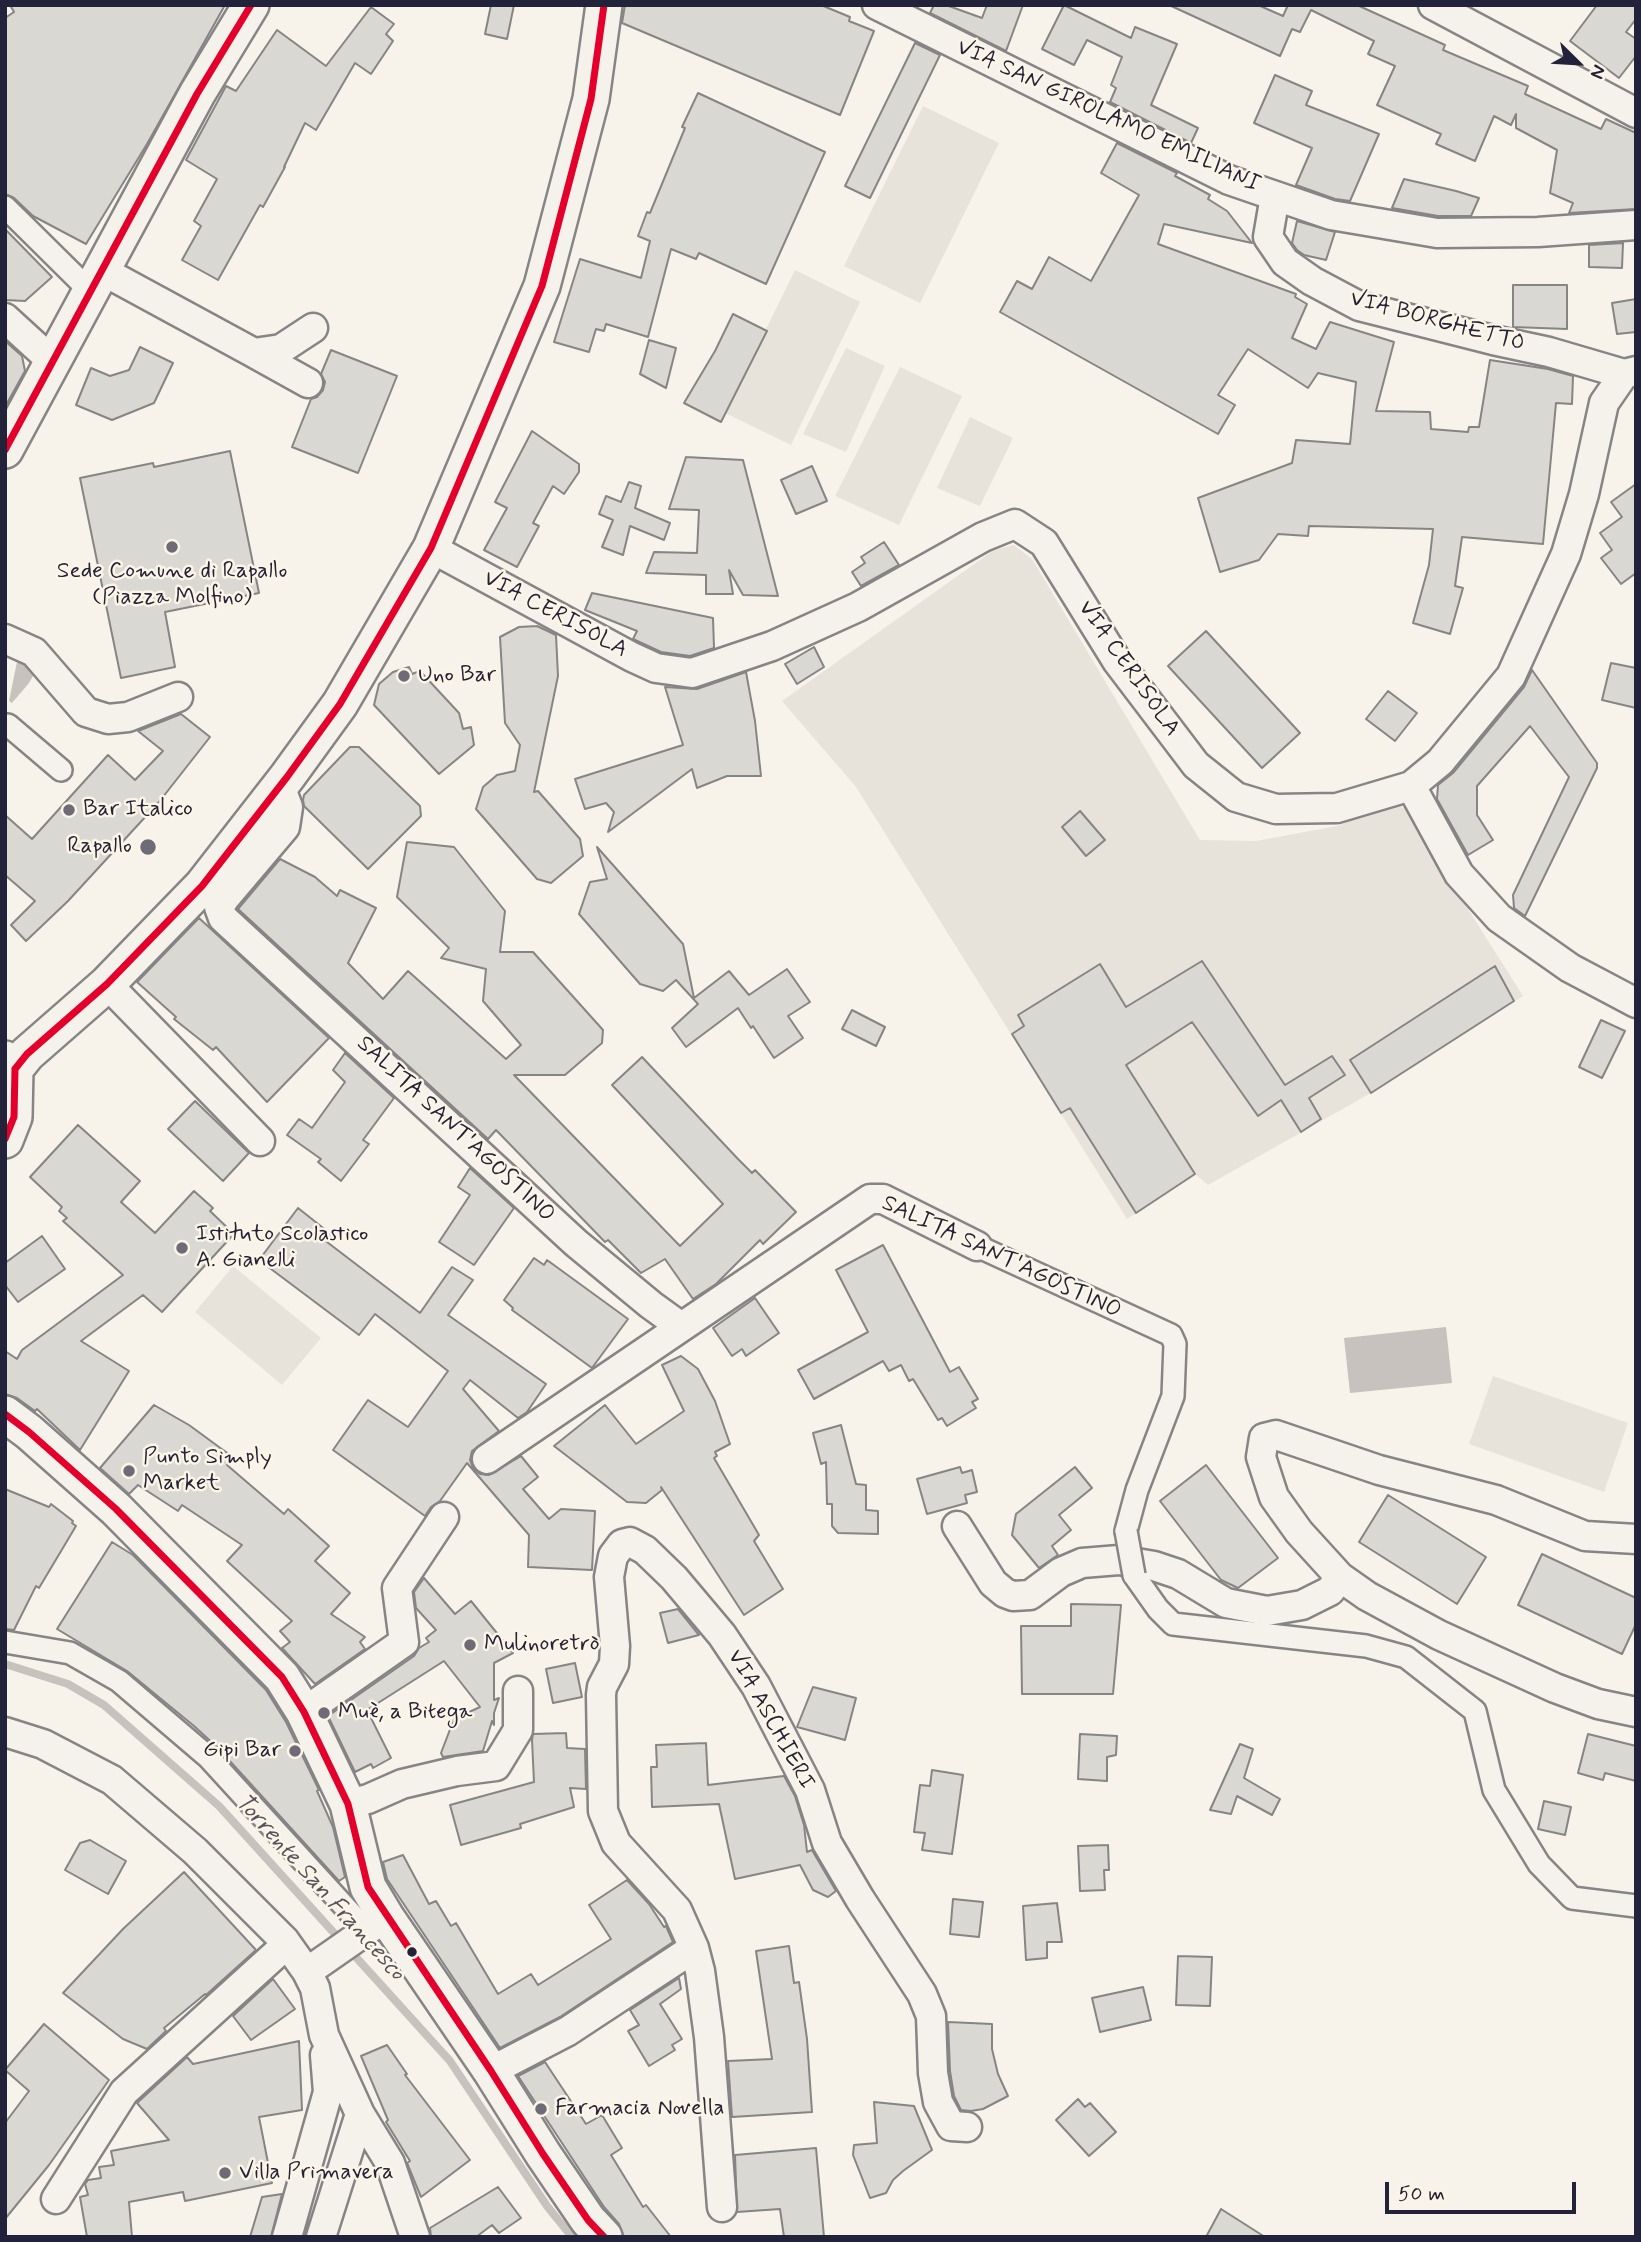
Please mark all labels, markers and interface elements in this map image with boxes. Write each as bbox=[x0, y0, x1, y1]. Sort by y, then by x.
north arrow bbox=[1543, 28, 1613, 98]
street label: VIA SAN GIROLAMO EMILIANI bbox=[952, 34, 1264, 200]
text: N bbox=[1584, 61, 1612, 83]
street label: VIA BORGHETTO bbox=[1347, 285, 1527, 359]
marker: Sede Comune di Rapallo (Piazza Molfino) bbox=[164, 539, 180, 555]
place label: Sede Comune di Rapallo (Piazza Molfino) bbox=[57, 558, 287, 612]
street label: VIA CERISOLA bbox=[478, 565, 632, 665]
street label: VIA CERISOLA bbox=[1071, 596, 1185, 742]
place label: Uno Bar bbox=[418, 662, 496, 690]
marker: Uno Bar bbox=[396, 668, 412, 684]
place label: Bar Italico bbox=[83, 796, 193, 824]
marker: Bar Italico bbox=[61, 802, 77, 818]
place label: Rapallo bbox=[67, 833, 132, 861]
marker: Rapallo bbox=[138, 837, 158, 857]
street label: SALITA SANT'AGOSTINO bbox=[350, 1031, 560, 1229]
street label: SALITA SANT'AGOSTINO bbox=[877, 1190, 1125, 1326]
place label: Istituto Scolastico A. Gianelli bbox=[196, 1221, 368, 1275]
marker: Istituto Scolastico A. Gianelli bbox=[174, 1240, 190, 1256]
place label: Punto Simply Market bbox=[143, 1444, 272, 1498]
marker: Punto Simply Market bbox=[121, 1463, 137, 1479]
place label: Mulinoretrò bbox=[484, 1631, 600, 1659]
marker: Mulinoretrò bbox=[462, 1637, 478, 1653]
street label: VIA ASCHIERI bbox=[720, 1645, 820, 1795]
place label: Muè, a Bitega bbox=[338, 1699, 472, 1727]
marker: Muè, a Bitega bbox=[316, 1705, 332, 1721]
place label: Gipi Bar bbox=[203, 1737, 281, 1765]
marker: Gipi Bar bbox=[287, 1743, 303, 1759]
water label: Torrente San Francesco bbox=[228, 1789, 410, 1987]
unlabelled marker bbox=[405, 1945, 419, 1959]
place label: Farmacia Novella bbox=[555, 2095, 725, 2123]
marker: Farmacia Novella bbox=[533, 2101, 549, 2117]
place label: Villa Primavera bbox=[239, 2159, 394, 2187]
marker: Villa Primavera bbox=[217, 2165, 233, 2181]
scale bar bbox=[1389, 2168, 1580, 2212]
text: 50 m bbox=[1398, 2180, 1445, 2208]

